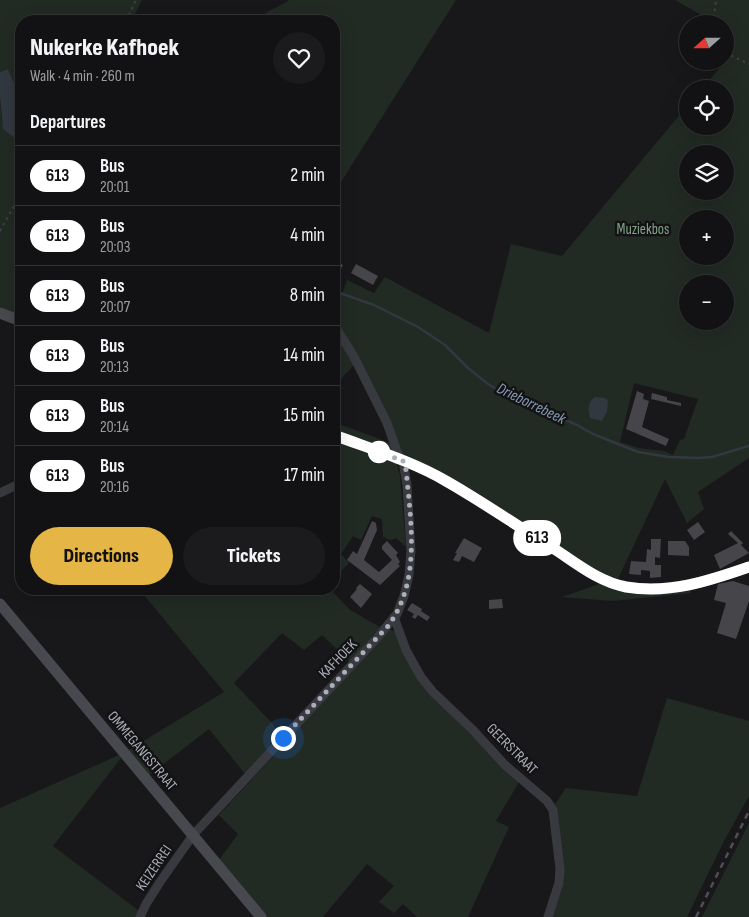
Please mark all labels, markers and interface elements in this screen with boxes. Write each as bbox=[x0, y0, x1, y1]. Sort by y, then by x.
north arrow bbox=[679, 15, 734, 70]
map controls bbox=[679, 15, 734, 330]
button: heart bbox=[273, 32, 325, 84]
text: Nukerke Kafhoek bbox=[30, 33, 179, 62]
text: Walk · 4 min · 260 m bbox=[30, 67, 135, 86]
button: locate bbox=[679, 80, 734, 135]
text: Departures bbox=[30, 111, 106, 134]
button: layers bbox=[679, 145, 734, 200]
text: Bus bbox=[100, 155, 125, 178]
text: 2 min bbox=[290, 164, 325, 187]
text: 613 bbox=[46, 165, 69, 186]
text: 20:01 bbox=[100, 178, 129, 197]
button: + bbox=[679, 210, 734, 265]
text: Bus bbox=[100, 215, 125, 238]
park label: Muziekbos bbox=[617, 220, 669, 239]
text: 4 min bbox=[290, 224, 325, 247]
text: 613 bbox=[46, 225, 69, 246]
text: 20:03 bbox=[100, 238, 130, 257]
text: Bus bbox=[100, 275, 125, 298]
button: − bbox=[679, 275, 734, 330]
text: 8 min bbox=[290, 284, 325, 307]
text: 613 bbox=[46, 285, 69, 306]
text: 20:07 bbox=[100, 298, 130, 317]
text: Bus bbox=[100, 335, 125, 358]
text: 14 min bbox=[284, 344, 325, 367]
text: 613 bbox=[46, 345, 69, 366]
text: 20:13 bbox=[100, 358, 129, 377]
water label: Drieborrebeek bbox=[493, 379, 569, 429]
text: Bus bbox=[100, 395, 125, 418]
text: 15 min bbox=[284, 404, 325, 427]
text: 613 bbox=[46, 405, 69, 426]
text: 20:14 bbox=[100, 418, 129, 437]
unlabelled marker bbox=[368, 441, 390, 463]
text: Bus bbox=[100, 455, 125, 478]
text: 17 min bbox=[284, 464, 325, 487]
text: 613 bbox=[46, 465, 69, 486]
text: 20:16 bbox=[100, 478, 129, 497]
line badge: 613 bbox=[508, 522, 566, 554]
button: Directions bbox=[30, 527, 173, 585]
button: Tickets bbox=[183, 527, 325, 585]
text: 613 bbox=[525, 527, 549, 548]
street label: KAFHOEK bbox=[315, 635, 361, 683]
street label: OMMEGANGSTRAAT bbox=[103, 707, 181, 795]
street label: GEERSTRAAT bbox=[482, 719, 542, 779]
your location bbox=[271, 726, 296, 751]
street label: KEIZERREI bbox=[132, 841, 176, 895]

